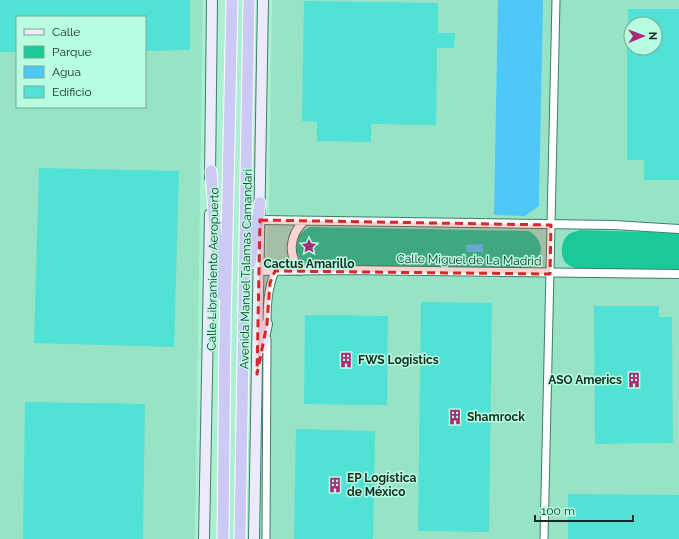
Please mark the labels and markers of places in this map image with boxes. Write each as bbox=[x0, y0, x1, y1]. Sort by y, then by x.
place icon: Cactus Amarillo bbox=[300, 237, 318, 255]
place label: Cactus Amarillo bbox=[263, 257, 355, 271]
building icon: FWS Logistics bbox=[337, 351, 355, 369]
place label: FWS Logistics bbox=[358, 353, 439, 367]
building icon: ASO Americs bbox=[625, 371, 643, 389]
place label: ASO Americs bbox=[548, 373, 622, 387]
building icon: Shamrock bbox=[446, 408, 464, 426]
place label: Shamrock bbox=[467, 410, 525, 424]
place label: EP Logística de México bbox=[347, 471, 416, 499]
building icon: EP Logística de México bbox=[326, 476, 344, 494]

